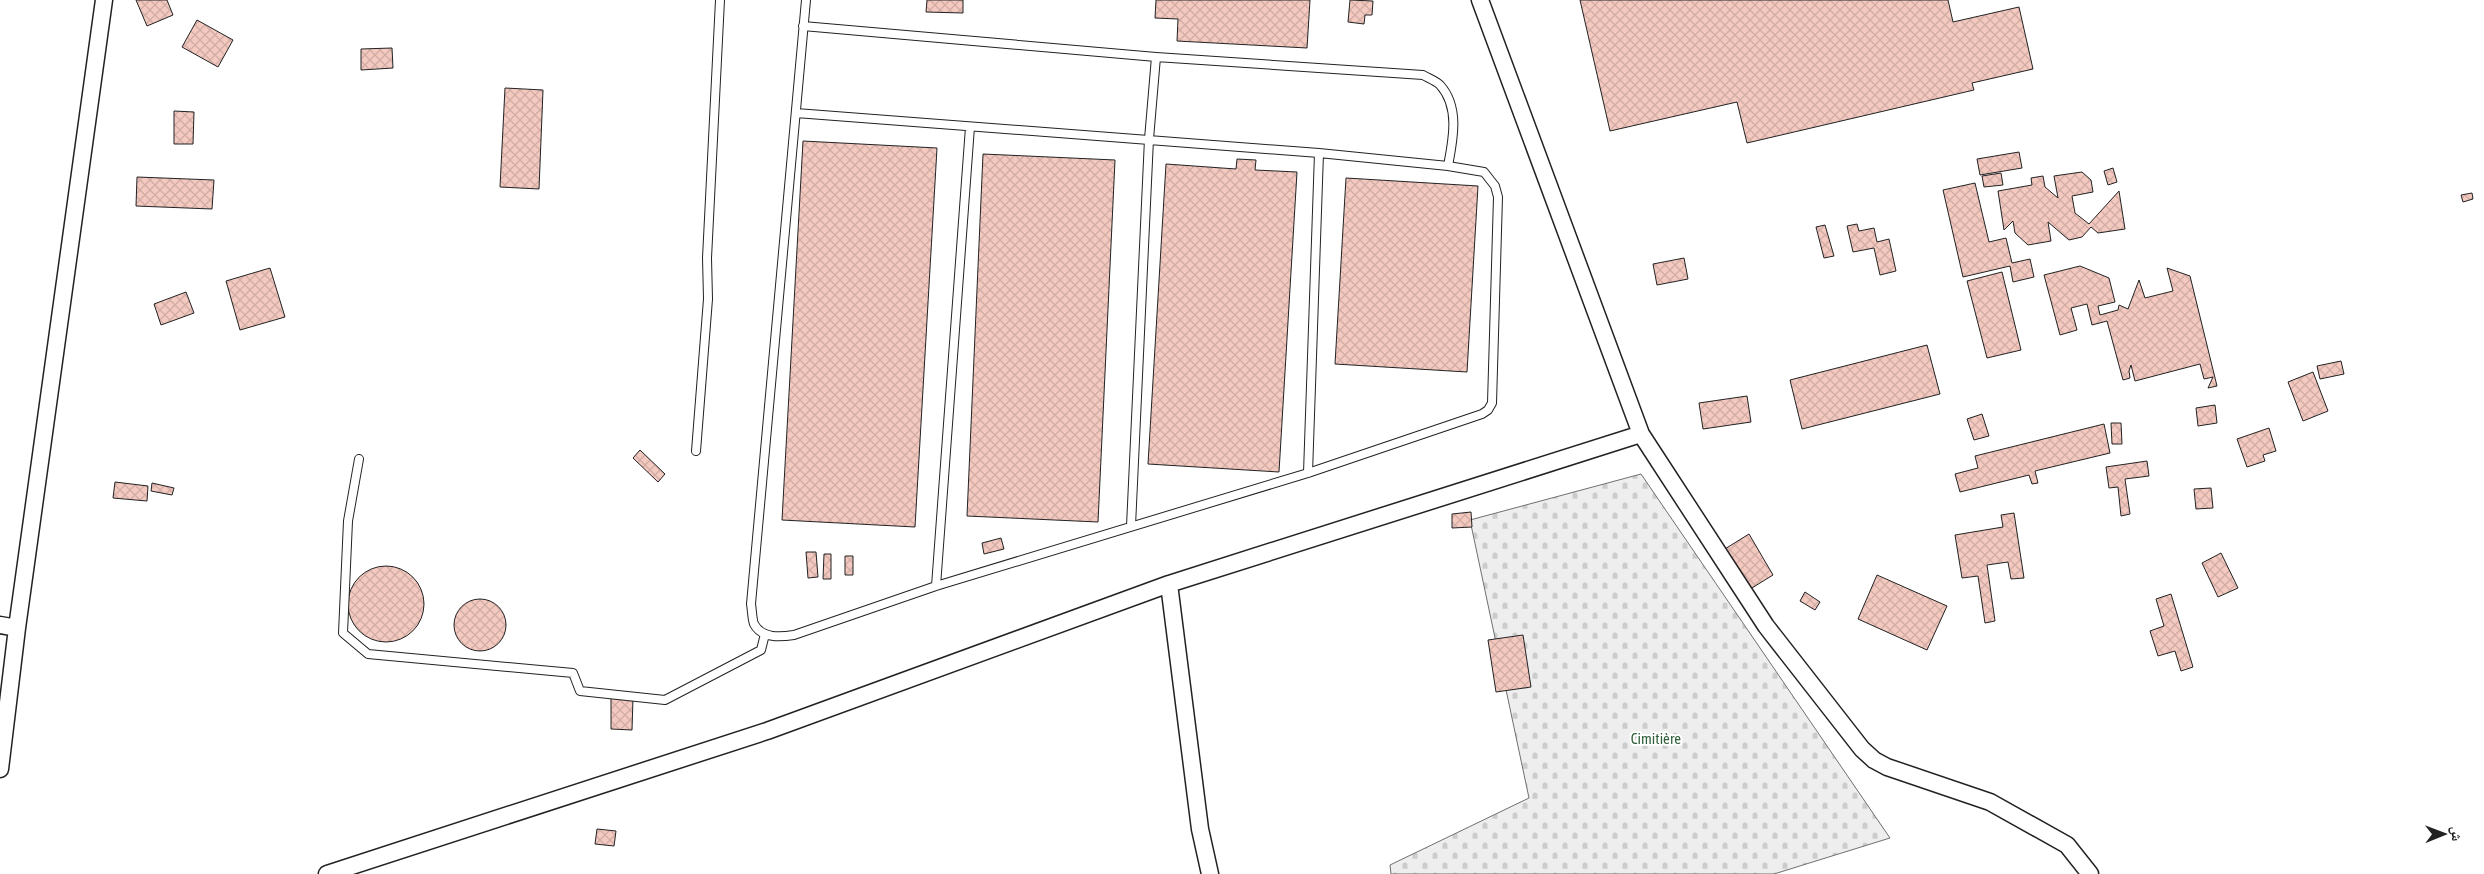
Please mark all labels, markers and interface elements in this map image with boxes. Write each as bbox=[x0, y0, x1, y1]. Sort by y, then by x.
park label: Cimitière bbox=[1631, 730, 1681, 747]
north arrow bbox=[2419, 809, 2469, 859]
text: ش bbox=[2448, 826, 2465, 841]

